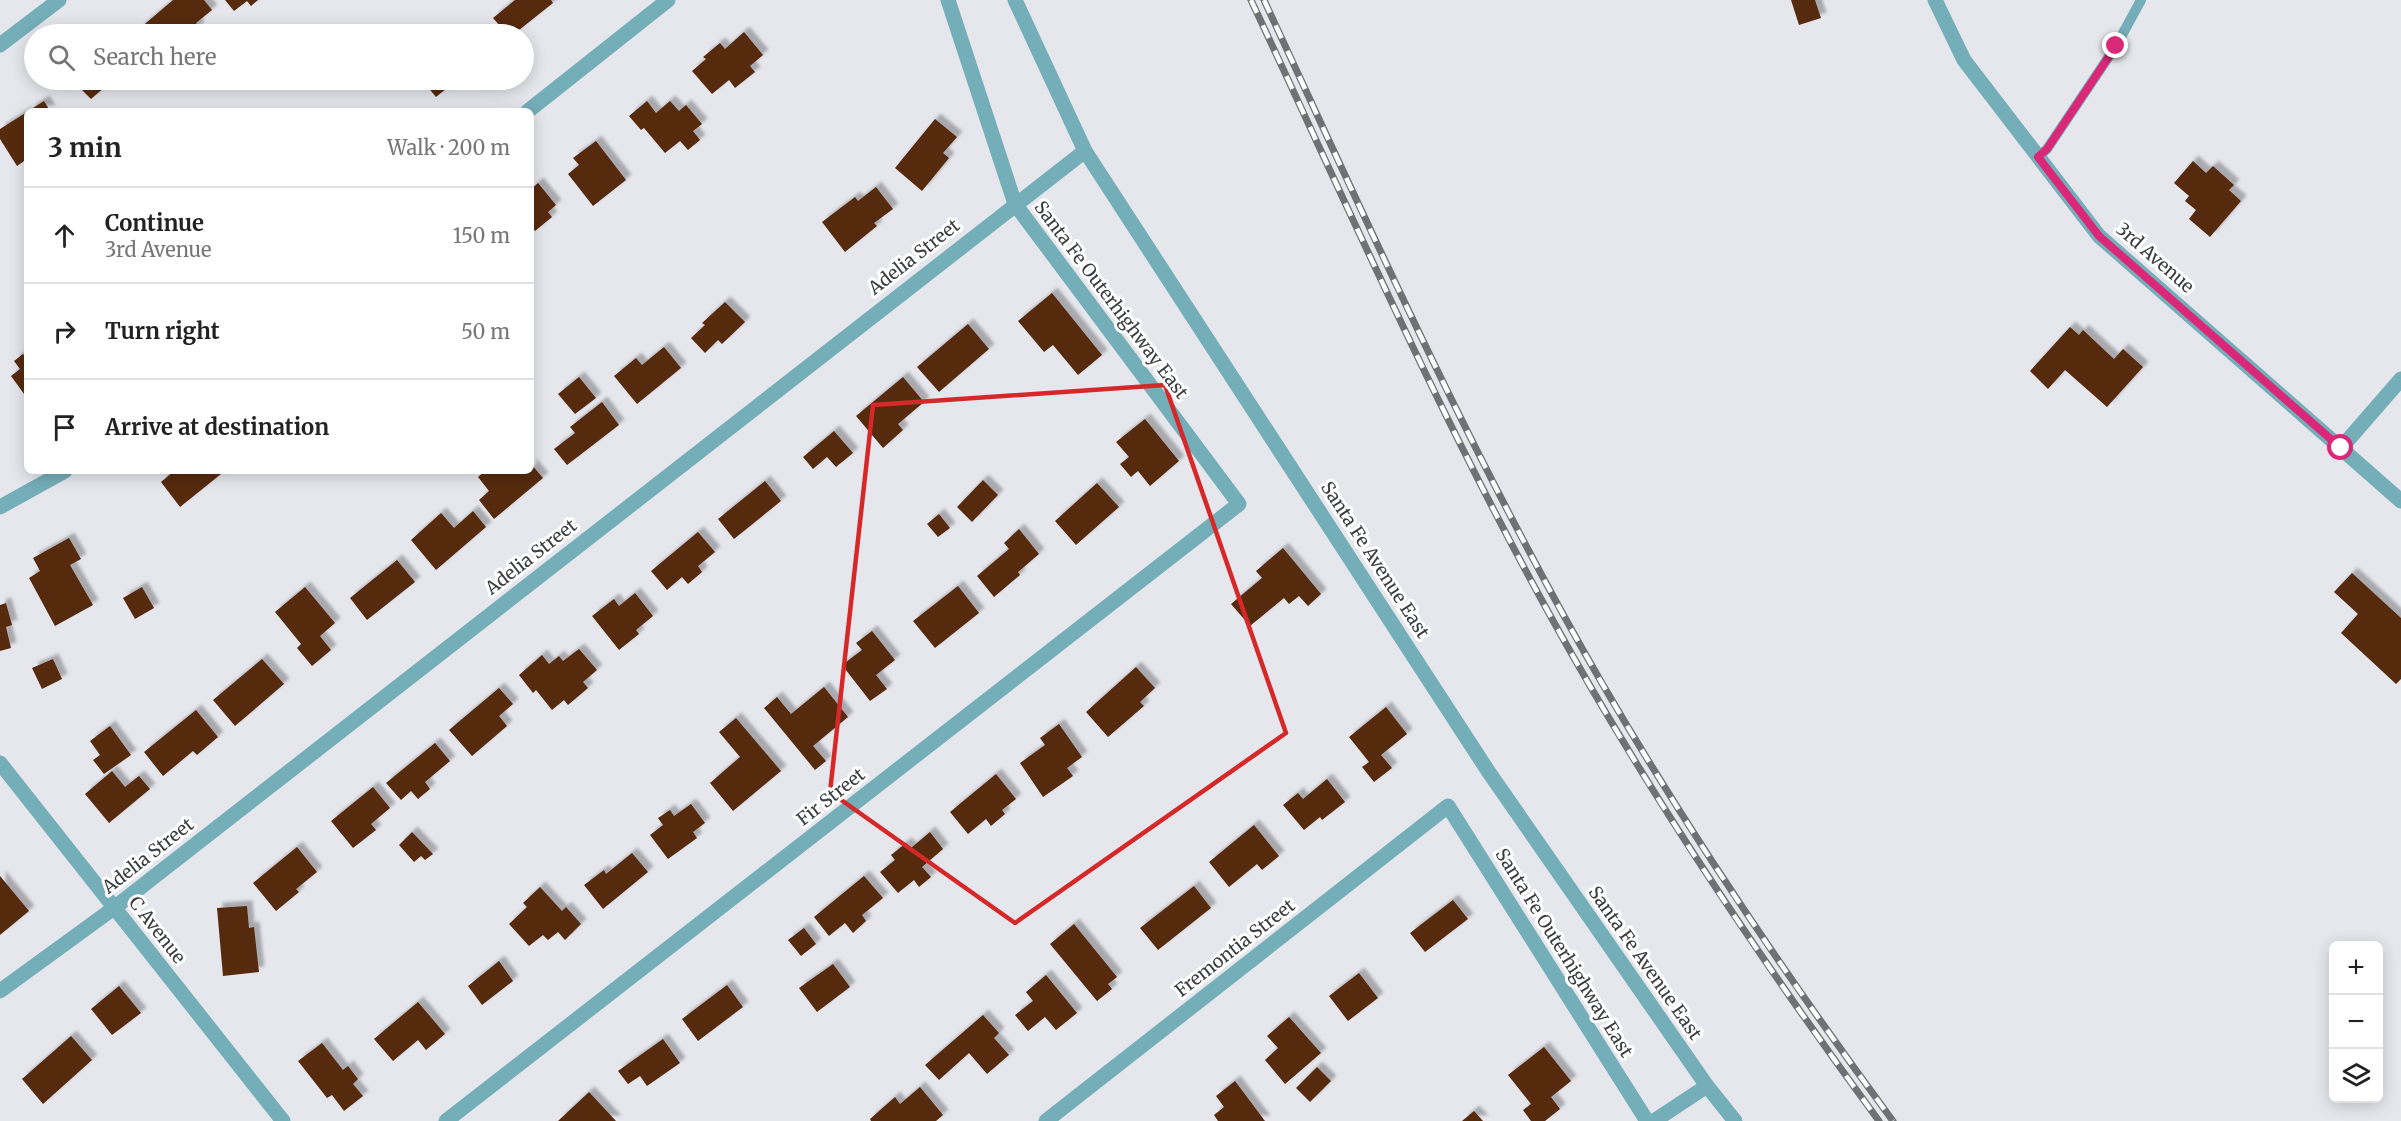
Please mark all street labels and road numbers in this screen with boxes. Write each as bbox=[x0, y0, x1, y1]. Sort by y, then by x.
street label: Santa Fe Outerhighway East bbox=[1029, 196, 1193, 403]
street label: Adelia Street bbox=[863, 214, 964, 300]
street label: 3rd Avenue bbox=[2112, 218, 2199, 298]
street label: Santa Fe Avenue East bbox=[1316, 477, 1435, 642]
street label: Adelia Street bbox=[480, 514, 581, 600]
street label: Fir Street bbox=[792, 763, 869, 830]
street label: Adelia Street bbox=[97, 813, 198, 899]
street label: Santa Fe Outerhighway East bbox=[1491, 844, 1638, 1061]
street label: Santa Fe Avenue East bbox=[1584, 881, 1707, 1044]
street label: C Avenue bbox=[124, 891, 191, 968]
street label: Fremontia Street bbox=[1170, 894, 1299, 1002]

